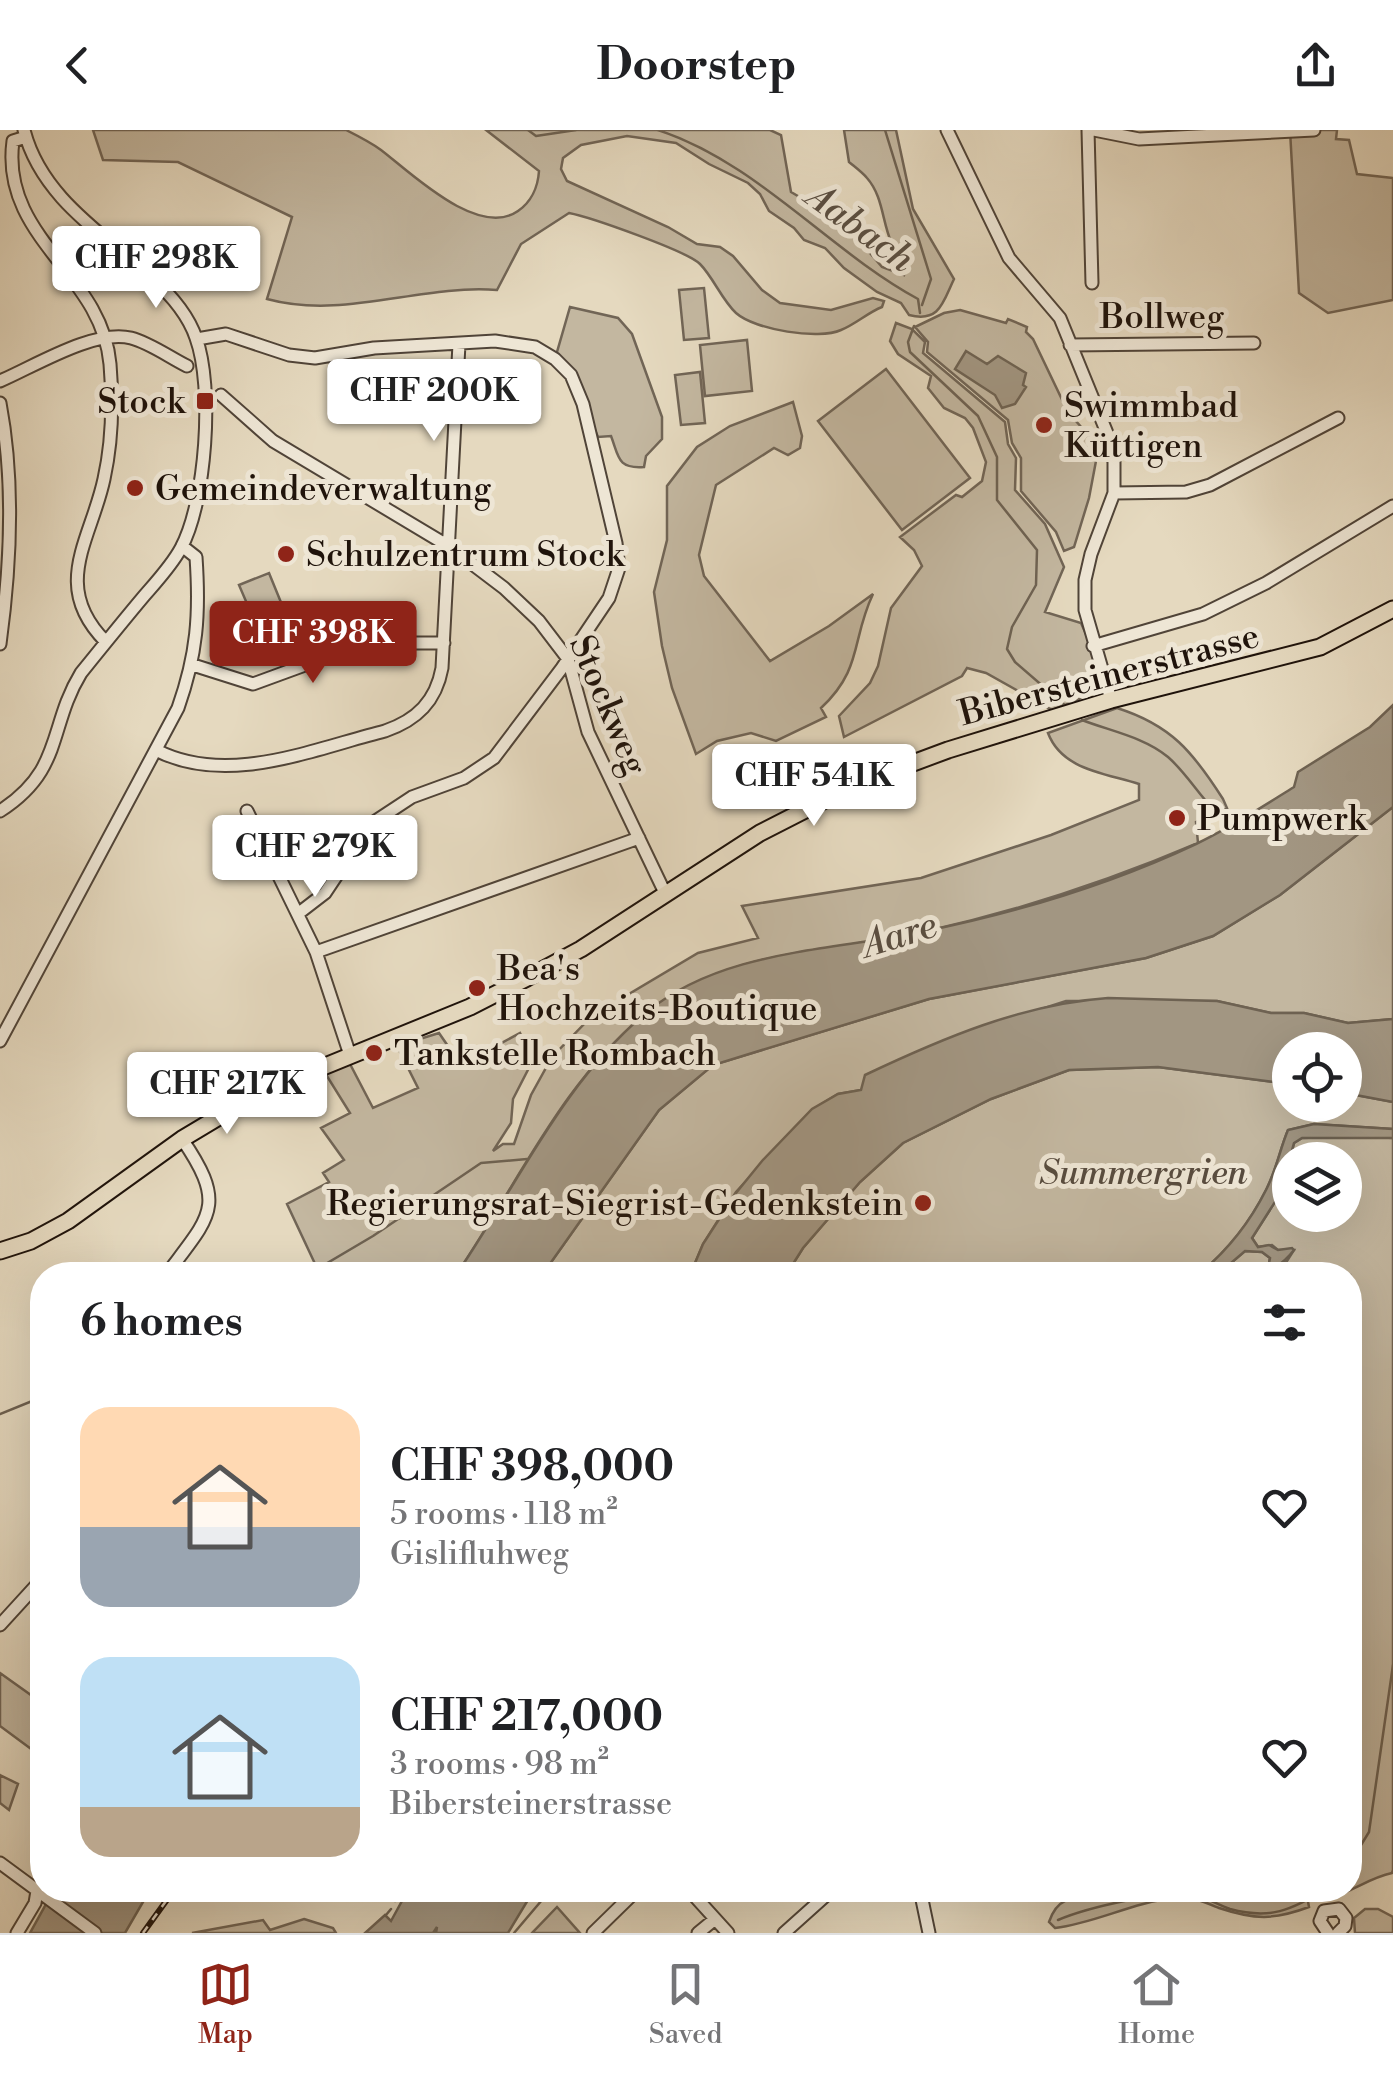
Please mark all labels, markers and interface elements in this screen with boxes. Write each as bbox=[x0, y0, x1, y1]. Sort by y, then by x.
text: Doorstep bbox=[596, 37, 797, 94]
icon: back bbox=[50, 38, 105, 93]
icon: share bbox=[1288, 38, 1343, 93]
water label: Aabach bbox=[794, 171, 924, 284]
pin: CHF 298K bbox=[53, 226, 259, 311]
text: CHF 298K bbox=[74, 238, 238, 278]
street label: Bollweg bbox=[1099, 296, 1224, 339]
pin: CHF 200K bbox=[331, 359, 537, 444]
text: CHF 200K bbox=[349, 371, 519, 411]
place label: Stock bbox=[97, 381, 187, 424]
place label: Swimmbad Küttigen bbox=[1064, 385, 1238, 468]
marker: Stock bbox=[194, 390, 216, 412]
marker: Swimmbad Küttigen bbox=[1033, 414, 1055, 436]
place label: Gemeindeverwaltung bbox=[155, 468, 491, 511]
marker: Gemeindeverwaltung bbox=[124, 477, 146, 499]
place label: Schulzentrum Stock bbox=[306, 534, 626, 577]
marker: Schulzentrum Stock bbox=[275, 543, 297, 565]
pin: CHF 398K bbox=[210, 601, 416, 686]
text: CHF 398K bbox=[232, 613, 394, 653]
street label: Bibersteinerstrasse bbox=[954, 615, 1264, 736]
street label: Stockweg bbox=[559, 629, 656, 782]
pin: CHF 541K bbox=[711, 744, 917, 829]
text: CHF 541K bbox=[734, 756, 894, 796]
place label: Pumpwerk bbox=[1197, 798, 1368, 841]
marker: Pumpwerk bbox=[1166, 807, 1188, 829]
pin: CHF 279K bbox=[212, 815, 418, 900]
text: CHF 279K bbox=[234, 827, 396, 867]
water label: Aare bbox=[853, 902, 943, 970]
place label: Bea's Hochzeits-Boutique bbox=[496, 948, 818, 1031]
marker: Bea's Hochzeits-Boutique bbox=[466, 977, 488, 999]
map controls bbox=[1272, 1032, 1362, 1232]
button: locate bbox=[1272, 1032, 1362, 1122]
place label: Tankstelle Rombach bbox=[394, 1033, 716, 1076]
marker: Tankstelle Rombach bbox=[363, 1042, 385, 1064]
pin: CHF 217K bbox=[124, 1052, 330, 1137]
text: CHF 217K bbox=[149, 1064, 305, 1104]
button: layers bbox=[1272, 1142, 1362, 1232]
park label: Summergrien bbox=[1039, 1152, 1247, 1195]
place label: Regierungsrat-Siegrist-Gedenkstein bbox=[326, 1183, 903, 1226]
marker: Regierungsrat-Siegrist-Gedenkstein bbox=[912, 1192, 934, 1214]
icon: filters bbox=[1257, 1295, 1312, 1350]
text: 6 homes bbox=[80, 1296, 243, 1349]
text: CHF 398,000 bbox=[390, 1441, 674, 1494]
icon: home bbox=[160, 1447, 280, 1567]
icon: heart bbox=[1257, 1480, 1312, 1535]
text: 5 rooms · 118 m² bbox=[390, 1494, 618, 1534]
text: Gislifluhweg bbox=[390, 1534, 569, 1574]
text: CHF 217,000 bbox=[390, 1691, 663, 1744]
icon: home bbox=[160, 1697, 280, 1817]
icon: heart bbox=[1257, 1730, 1312, 1785]
text: 3 rooms · 98 m² bbox=[390, 1744, 609, 1784]
text: Bibersteinerstrasse bbox=[390, 1784, 672, 1824]
tab: Map bbox=[198, 1957, 253, 2052]
tab: Saved bbox=[649, 1957, 722, 2052]
tab: Home bbox=[1118, 1957, 1195, 2052]

